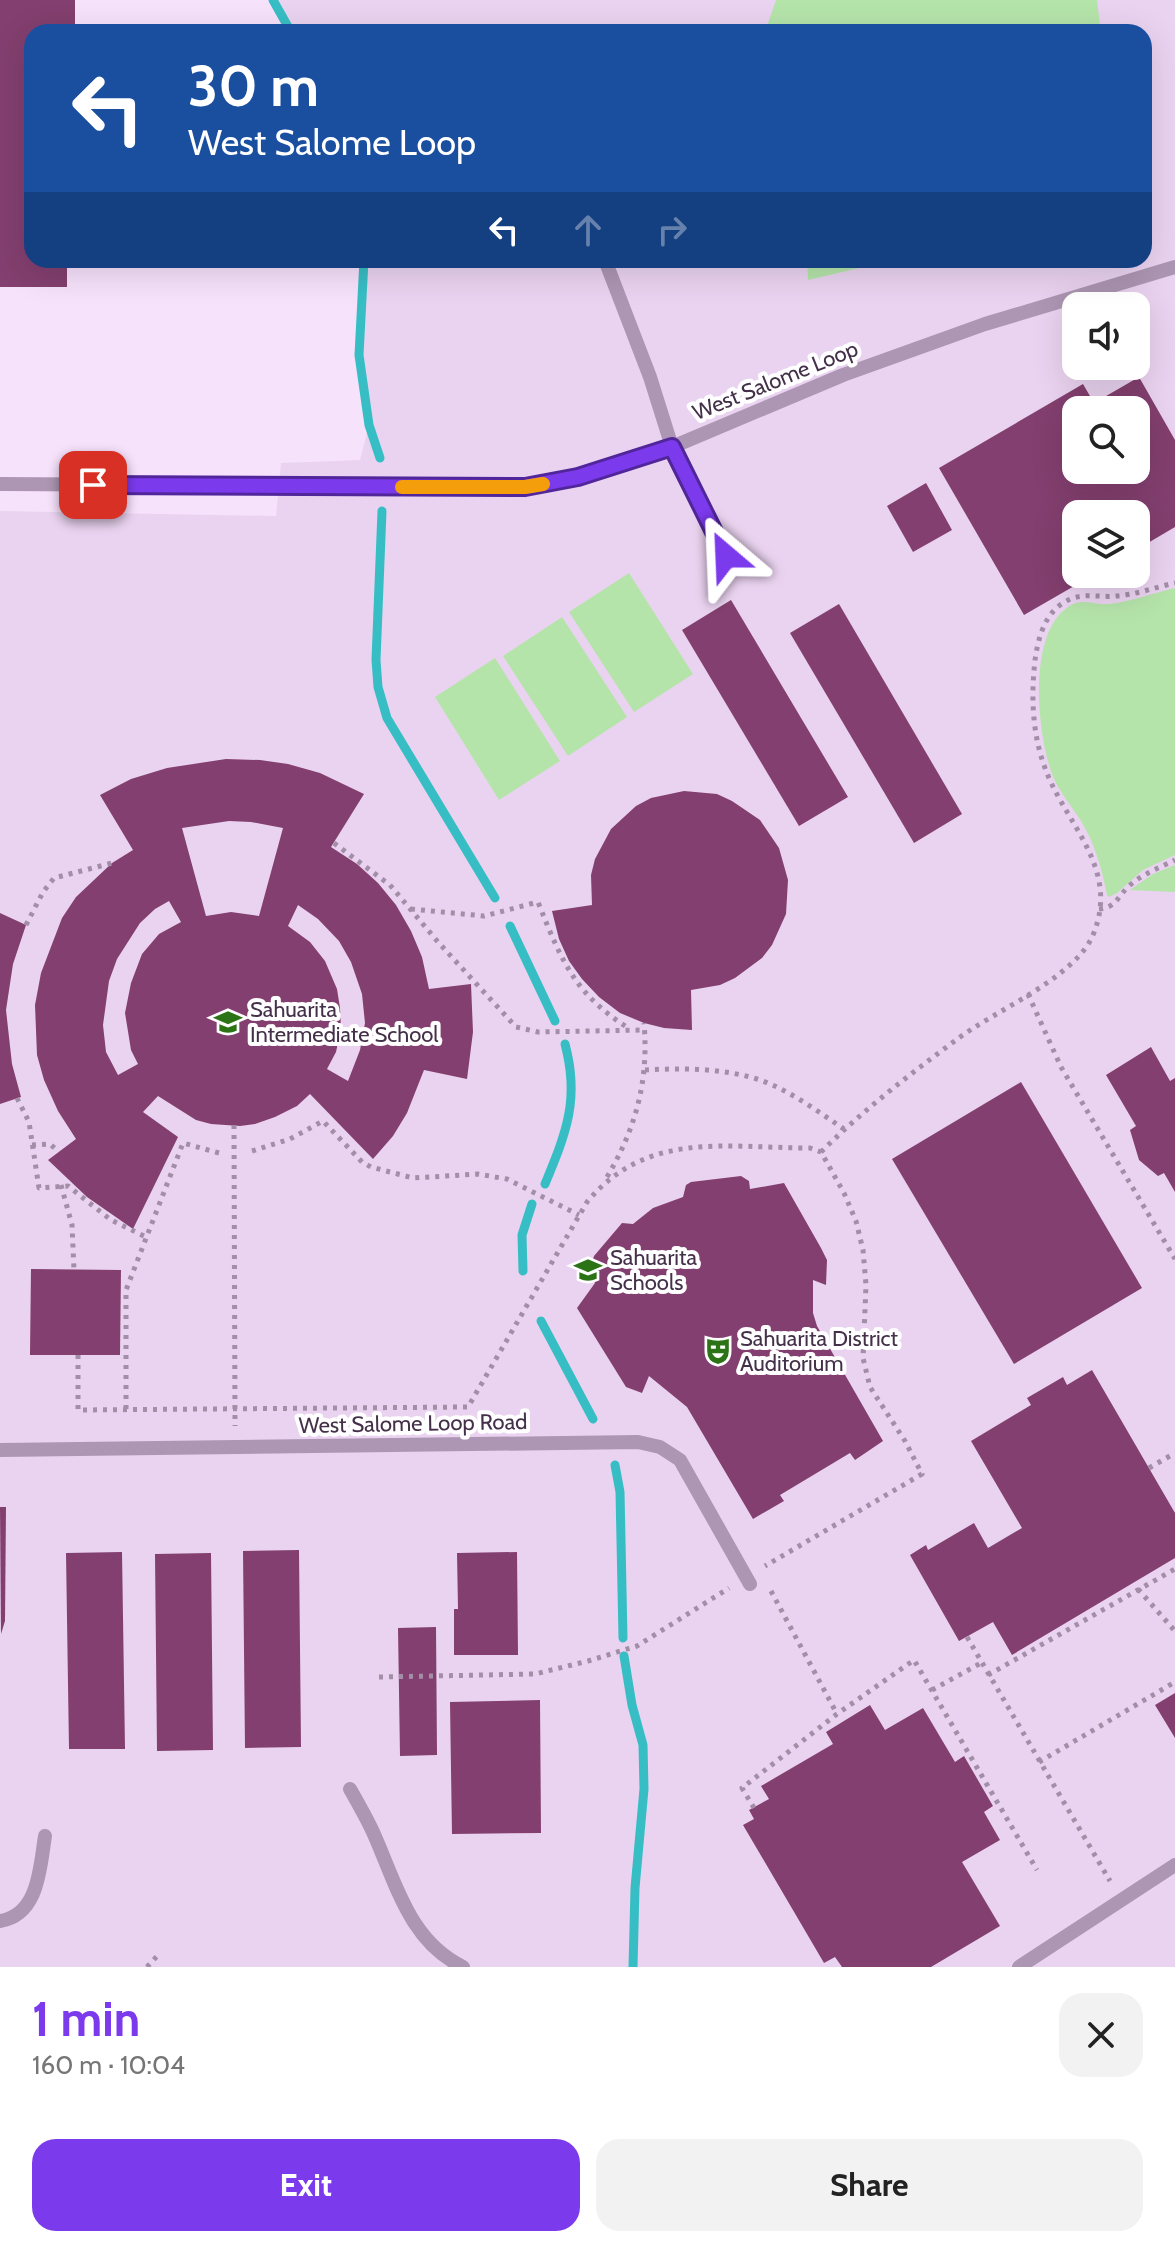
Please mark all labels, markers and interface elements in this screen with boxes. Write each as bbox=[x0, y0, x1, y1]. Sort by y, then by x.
text: 30 m bbox=[188, 52, 319, 120]
icon: left bbox=[56, 56, 160, 160]
text: West Salome Loop bbox=[188, 120, 476, 164]
icon: left bbox=[482, 208, 526, 252]
icon: ahead bbox=[566, 208, 610, 252]
icon: right bbox=[650, 208, 694, 252]
map controls bbox=[1062, 292, 1150, 588]
button: sound bbox=[1062, 292, 1150, 380]
street label: West Salome Loop bbox=[689, 335, 862, 426]
button: search bbox=[1062, 396, 1150, 484]
pin bbox=[59, 451, 127, 519]
icon: arrive bbox=[71, 463, 115, 507]
button: layers bbox=[1062, 500, 1150, 588]
position arrow bbox=[684, 514, 768, 598]
place label: Sahuarita Intermediate School bbox=[250, 996, 439, 1048]
school or university icon: Sahuarita Intermediate School bbox=[213, 1007, 243, 1037]
place label: Sahuarita Schools bbox=[610, 1244, 697, 1296]
school or university icon: Sahuarita Schools bbox=[573, 1255, 603, 1285]
place label: Sahuarita District Auditorium bbox=[740, 1325, 899, 1377]
theatre icon: Sahuarita District Auditorium bbox=[703, 1336, 733, 1366]
street label: West Salome Loop Road bbox=[298, 1408, 528, 1439]
text: 1 min bbox=[32, 1990, 140, 2048]
button: close bbox=[1059, 1993, 1143, 2077]
text: 160 m · 10:04 bbox=[32, 2049, 185, 2081]
button: Exit bbox=[32, 2139, 580, 2231]
button: Share bbox=[596, 2139, 1143, 2231]

